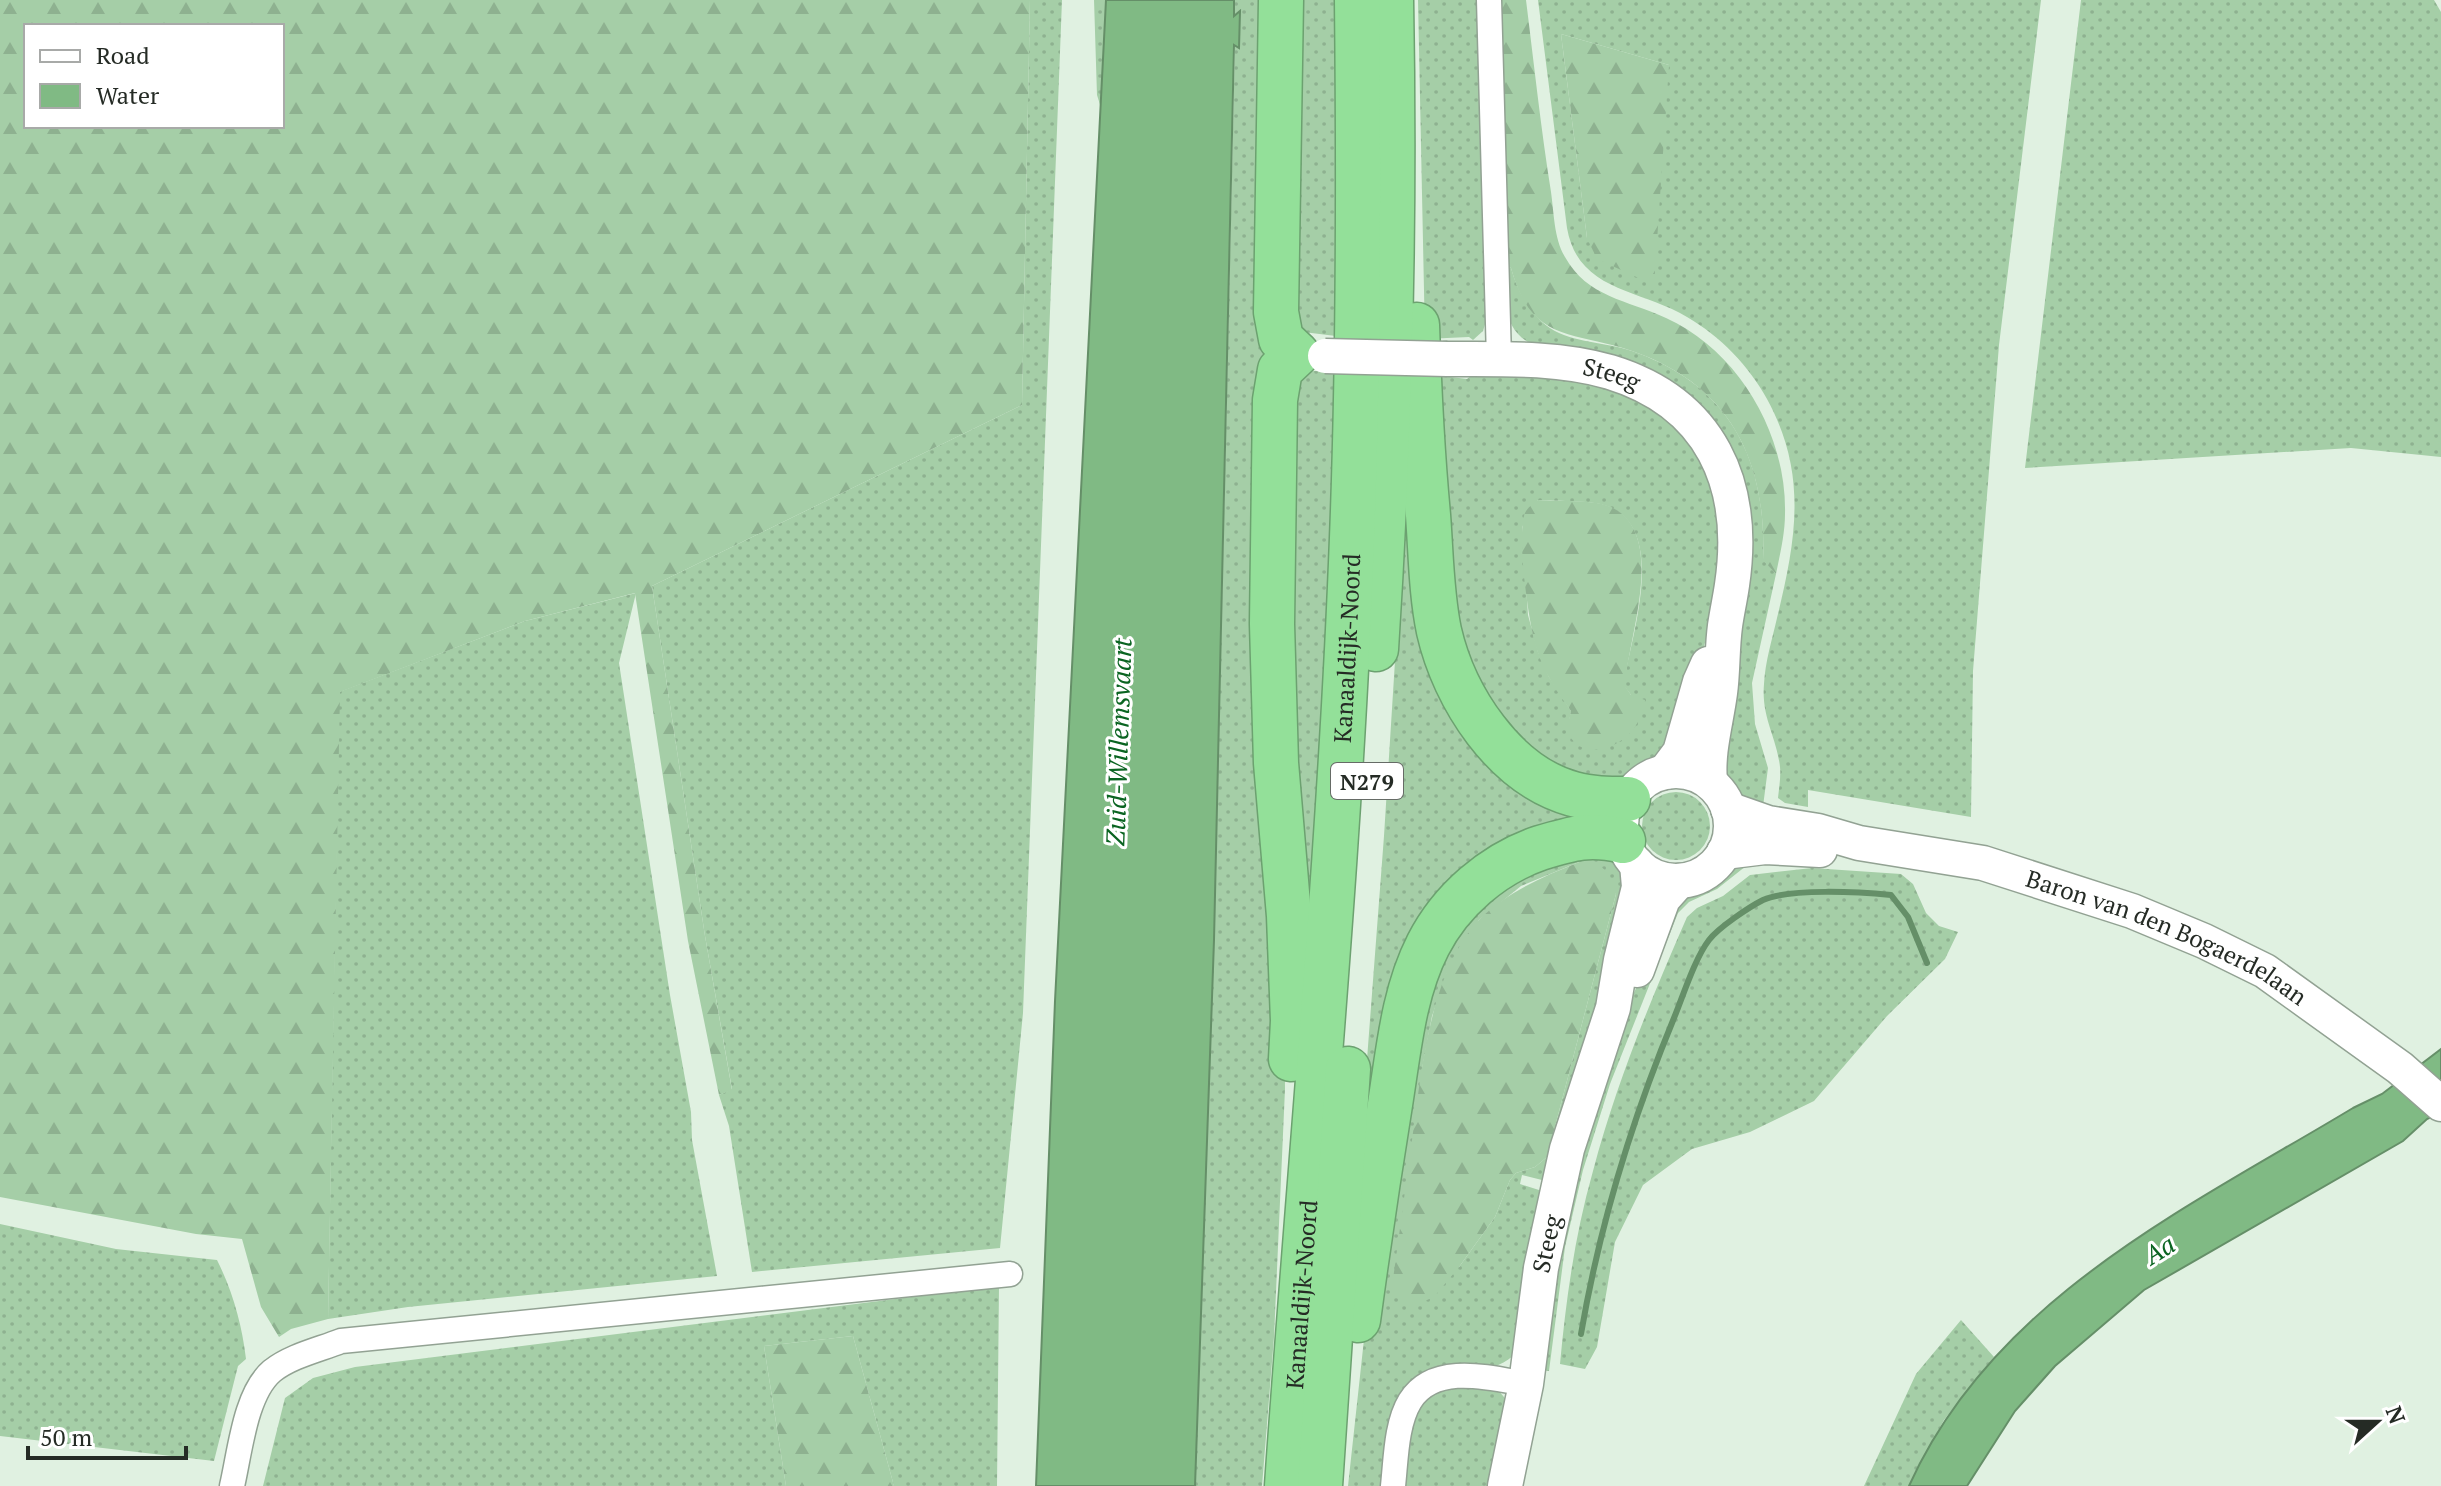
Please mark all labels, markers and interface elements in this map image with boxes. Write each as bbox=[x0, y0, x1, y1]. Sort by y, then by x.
legend bbox=[24, 24, 284, 128]
text: Road bbox=[96, 39, 150, 71]
text: Water bbox=[96, 79, 160, 111]
street label: Steeg bbox=[1580, 350, 1646, 398]
street label: Kanaaldijk-Noord bbox=[1326, 553, 1367, 744]
water label: Zuid-Willemsvaart bbox=[1097, 636, 1139, 846]
road number: N279 bbox=[1331, 763, 1403, 799]
street label: Baron van den Bogaerdelaan bbox=[2022, 862, 2314, 1012]
street label: Kanaaldijk-Noord bbox=[1278, 1199, 1325, 1390]
street label: Steeg bbox=[1524, 1211, 1568, 1276]
water label: Aa bbox=[2135, 1226, 2181, 1273]
north arrow bbox=[2337, 1382, 2417, 1462]
text: N bbox=[2380, 1402, 2413, 1428]
scale bar bbox=[28, 1410, 186, 1460]
text: 50 m bbox=[40, 1421, 92, 1453]

